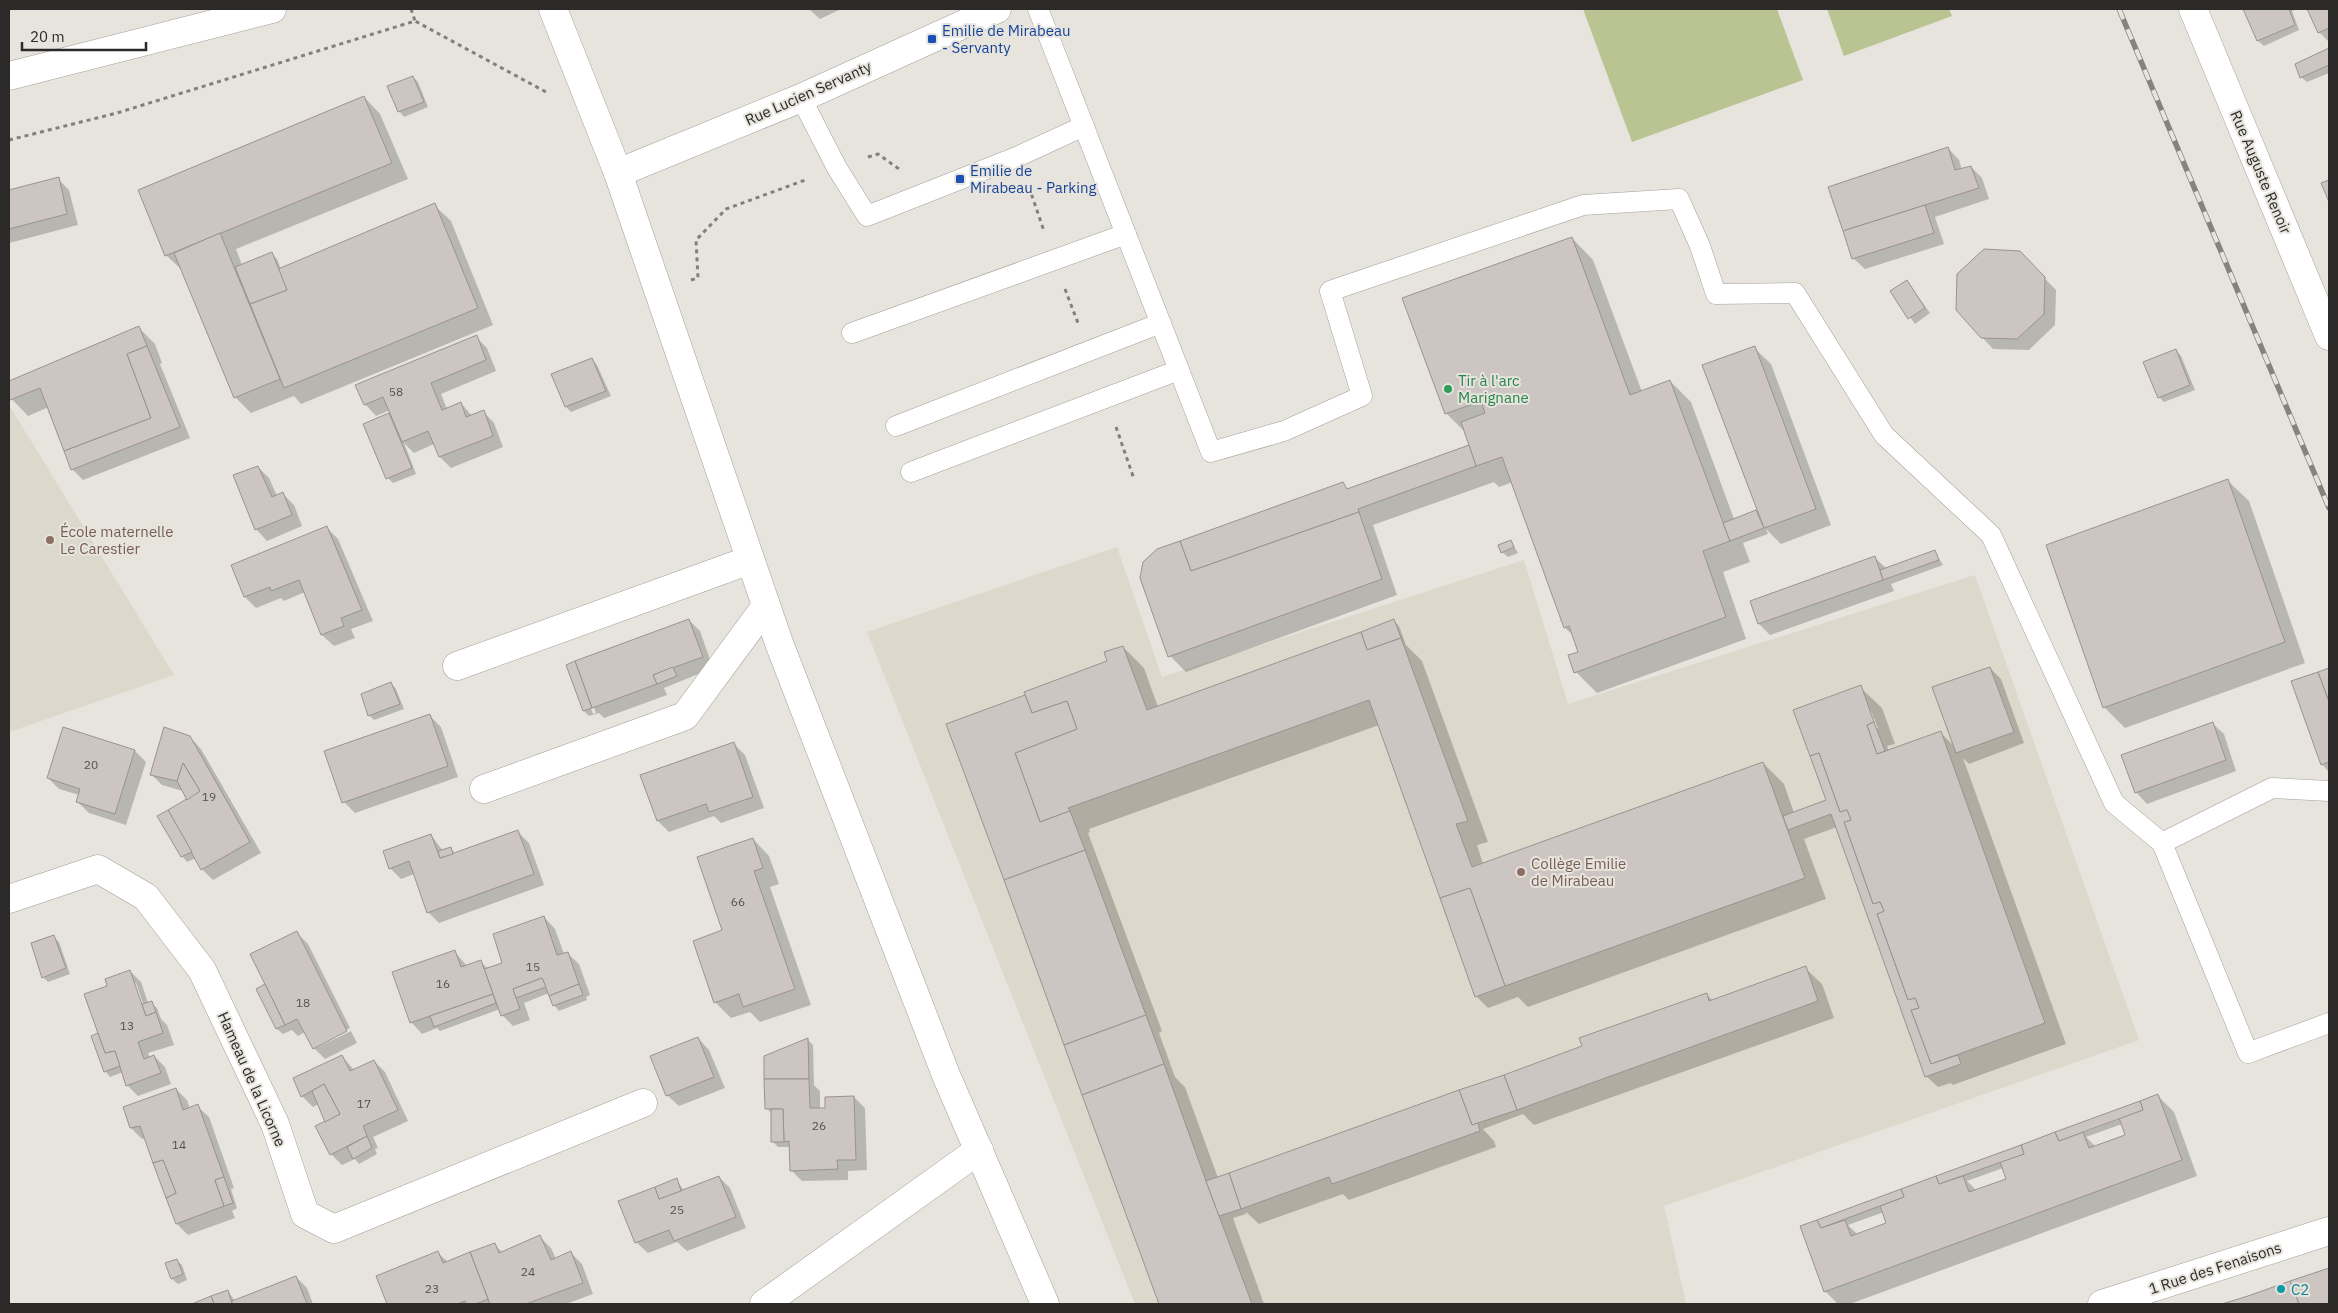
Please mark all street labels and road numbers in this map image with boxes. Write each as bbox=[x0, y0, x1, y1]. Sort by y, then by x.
street label: Rue Lucien Servanty bbox=[742, 56, 875, 129]
street label: Rue Auguste Renoir bbox=[2226, 107, 2296, 237]
street label: Hameau de la Licorne bbox=[214, 1009, 290, 1149]
street label: 1 Rue des Fenaisons bbox=[2146, 1238, 2284, 1298]

